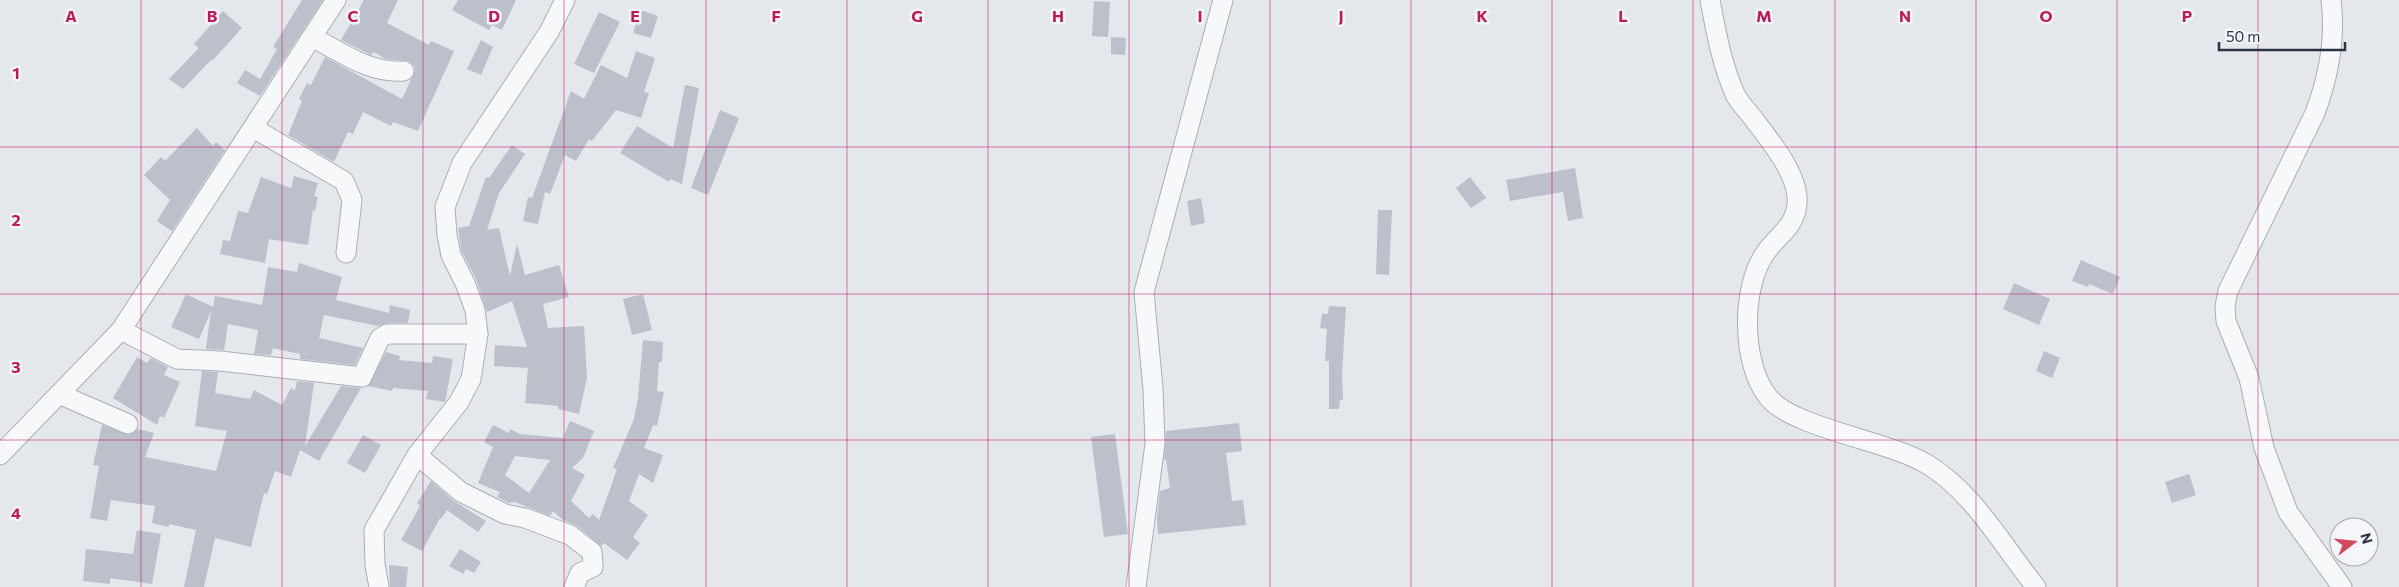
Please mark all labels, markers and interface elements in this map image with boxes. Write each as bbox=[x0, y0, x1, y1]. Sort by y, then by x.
text: A bbox=[65, 6, 77, 25]
text: B bbox=[207, 6, 218, 25]
text: C bbox=[348, 6, 359, 25]
text: D bbox=[488, 6, 500, 25]
text: E bbox=[630, 6, 640, 25]
text: F bbox=[771, 6, 781, 25]
text: G bbox=[911, 6, 923, 25]
text: H bbox=[1052, 6, 1064, 25]
text: I bbox=[1197, 6, 1203, 25]
text: J bbox=[1338, 6, 1344, 25]
text: K bbox=[1476, 6, 1488, 25]
text: L bbox=[1618, 6, 1628, 25]
text: M bbox=[1756, 6, 1772, 25]
text: N bbox=[1899, 6, 1911, 25]
text: O bbox=[2039, 6, 2053, 25]
text: P bbox=[2182, 6, 2192, 25]
scale bar bbox=[2219, 20, 2345, 52]
text: 50 m bbox=[2226, 27, 2260, 45]
text: 1 bbox=[12, 63, 20, 82]
text: 2 bbox=[11, 210, 21, 229]
text: 3 bbox=[11, 357, 21, 376]
text: 4 bbox=[11, 503, 21, 522]
north arrow bbox=[2329, 517, 2379, 567]
text: N bbox=[2357, 531, 2377, 546]

